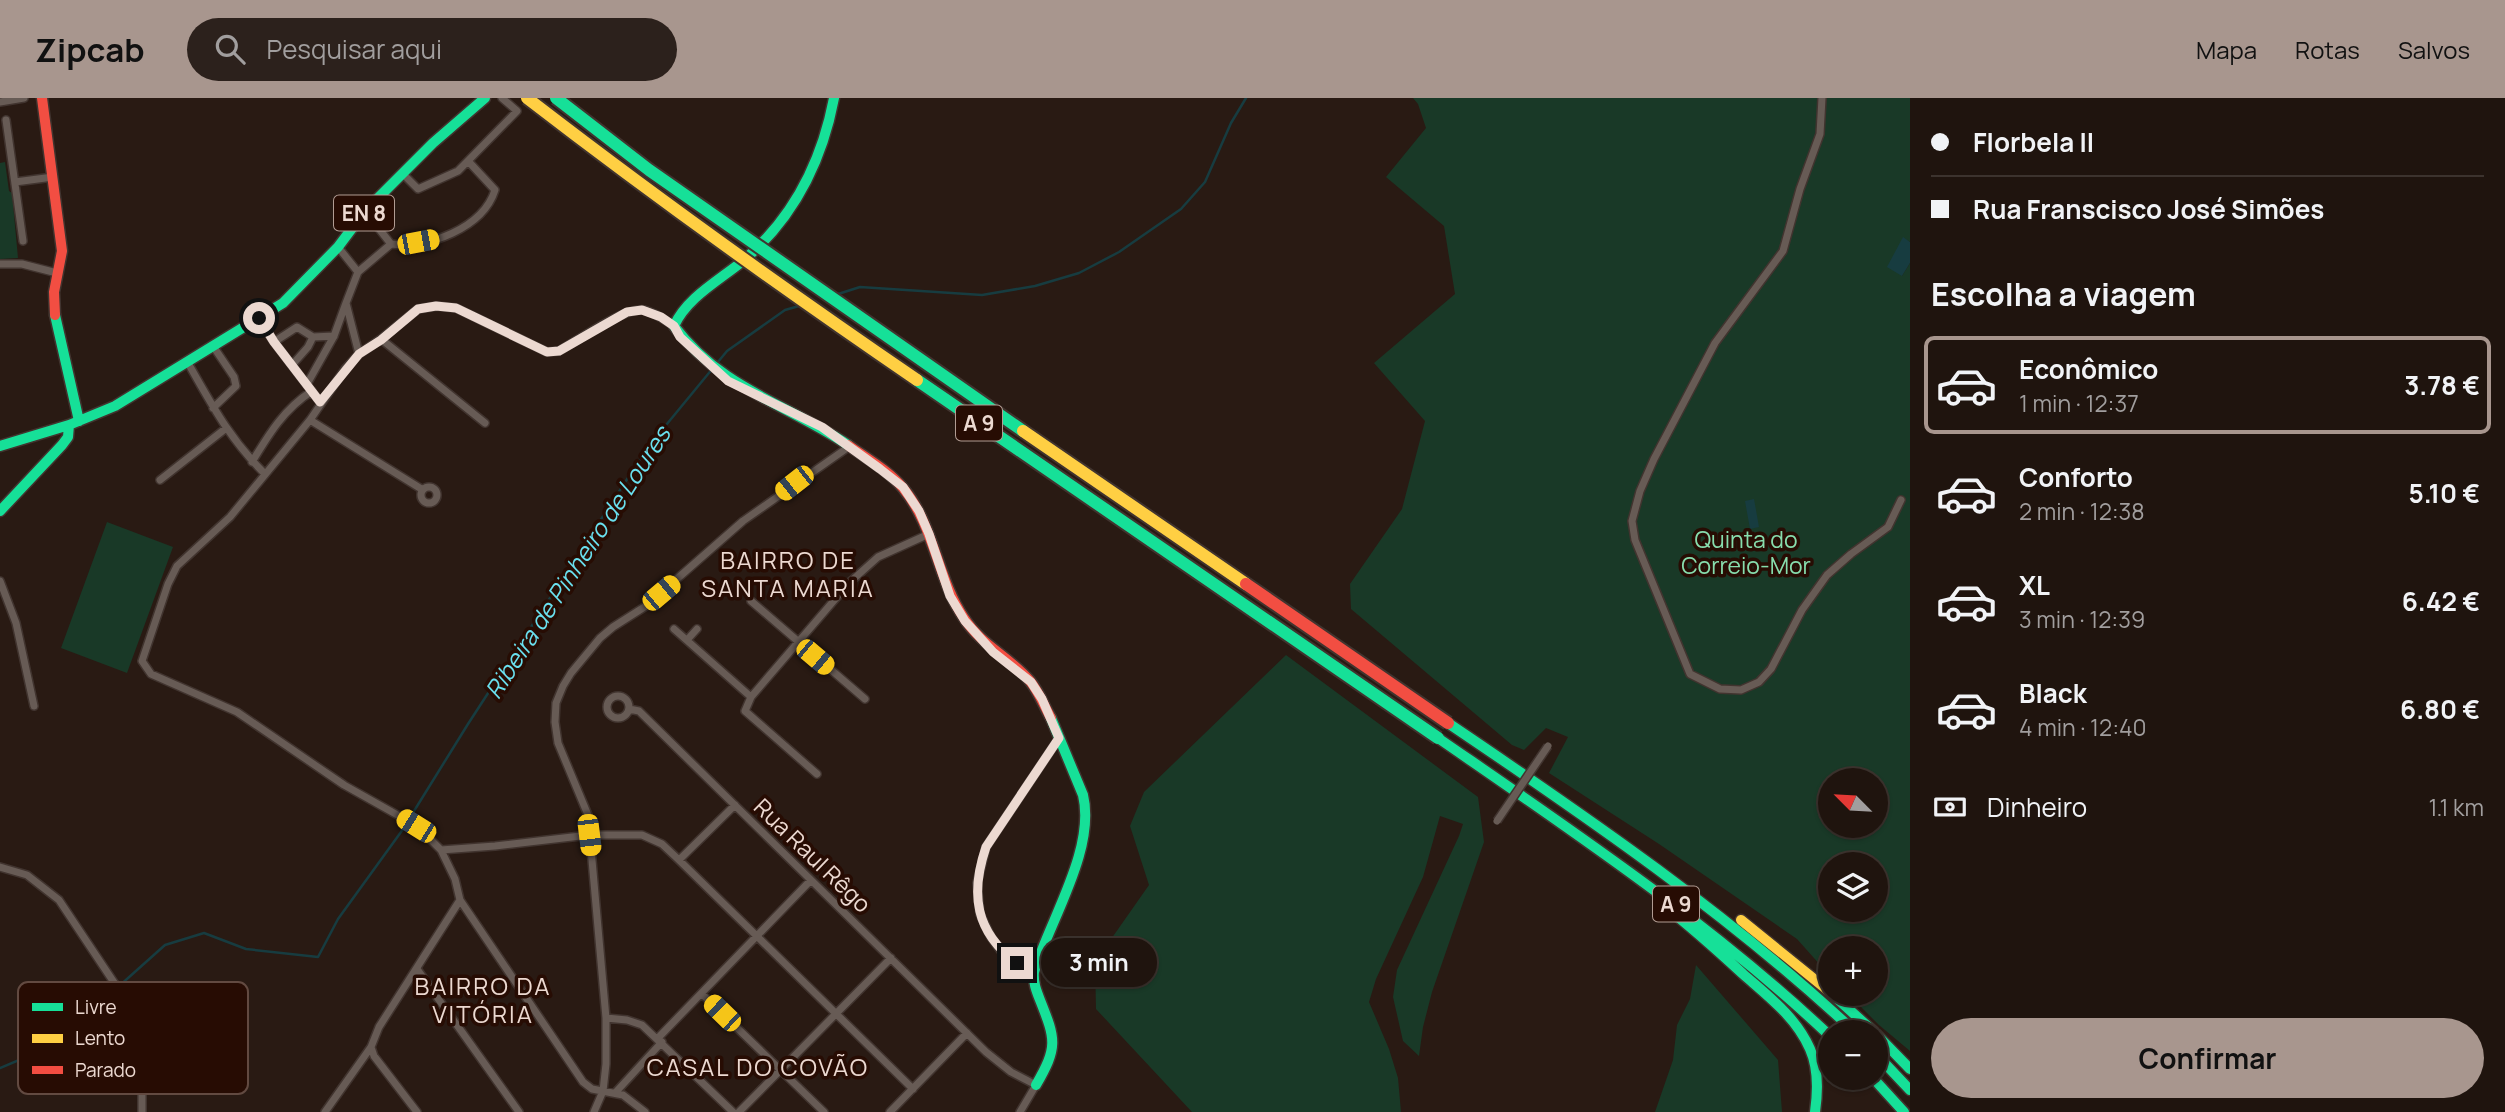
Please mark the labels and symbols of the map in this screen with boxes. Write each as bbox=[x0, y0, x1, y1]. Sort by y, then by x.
road number: EN 8 bbox=[334, 195, 394, 230]
car bbox=[396, 228, 441, 256]
route start bbox=[243, 302, 275, 334]
road number: A 9 bbox=[956, 406, 1002, 440]
water label: Ribeira de Pinheiro de Loures bbox=[476, 417, 679, 704]
car bbox=[771, 462, 818, 504]
park label: Quinta do Correio-Mor bbox=[1681, 523, 1811, 581]
district label: BAIRRO DE SANTA MARIA bbox=[701, 543, 875, 604]
car bbox=[639, 571, 684, 615]
car bbox=[793, 635, 838, 679]
north arrow bbox=[1818, 768, 1888, 838]
street label: Rua Raul Rêgo bbox=[747, 791, 879, 919]
car bbox=[393, 806, 440, 846]
car bbox=[577, 813, 602, 857]
road number: A 9 bbox=[1653, 886, 1699, 922]
callout: 3 min bbox=[1042, 938, 1157, 988]
route end bbox=[1001, 947, 1033, 979]
district label: BAIRRO DA VITÓRIA bbox=[415, 969, 551, 1030]
legend bbox=[18, 982, 248, 1094]
car bbox=[700, 991, 745, 1035]
text: Livre bbox=[75, 994, 117, 1020]
text: Lento bbox=[75, 1025, 125, 1051]
district label: CASAL DO COVÃO bbox=[647, 1050, 869, 1083]
text: Parado bbox=[75, 1057, 136, 1083]

